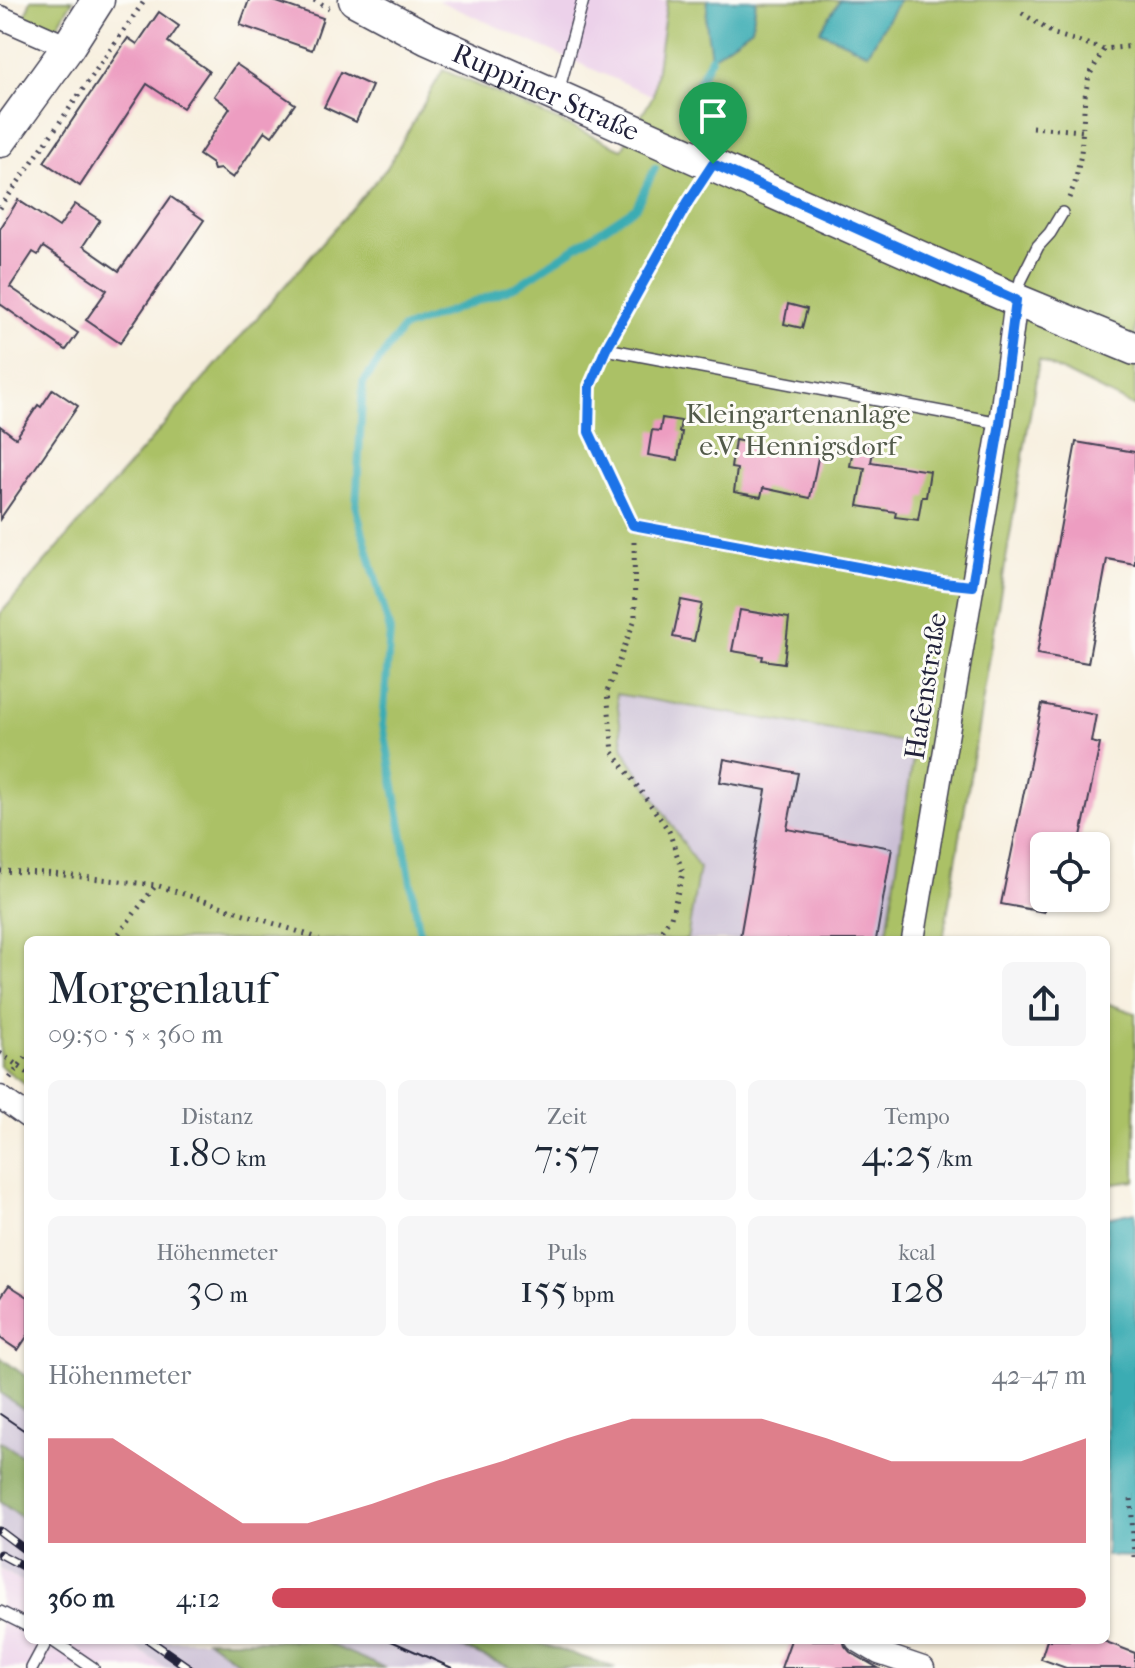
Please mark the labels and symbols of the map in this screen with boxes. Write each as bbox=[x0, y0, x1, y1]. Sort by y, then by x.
street label: Ruppiner Straße bbox=[447, 36, 644, 148]
pin bbox=[679, 82, 747, 164]
park label: Kleingartenanlage e.V. Hennigsdorf bbox=[685, 397, 911, 462]
street label: Hafenstraße bbox=[898, 610, 953, 762]

